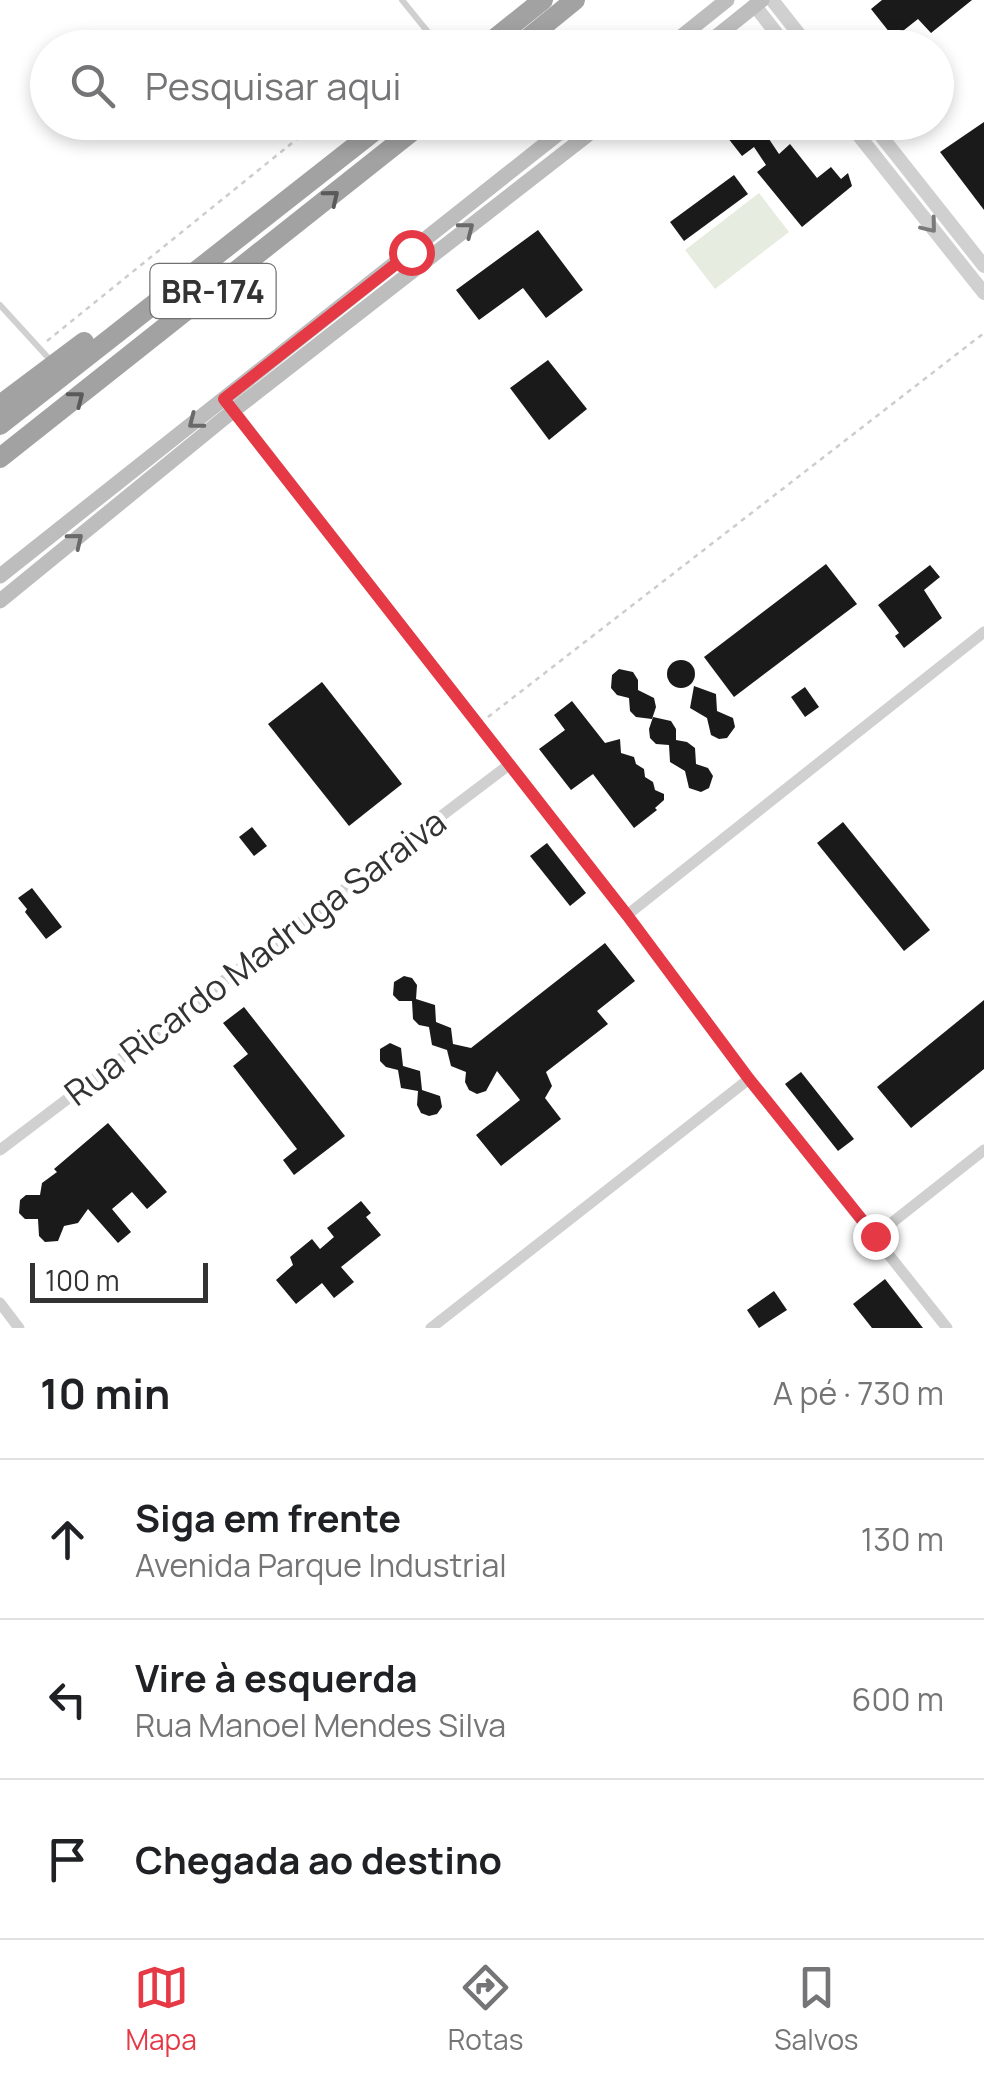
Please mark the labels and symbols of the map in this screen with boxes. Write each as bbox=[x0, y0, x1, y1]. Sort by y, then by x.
one-way arrow bbox=[321, 191, 339, 209]
one-way arrow bbox=[918, 215, 936, 233]
one-way arrow bbox=[456, 223, 474, 241]
route start bbox=[389, 230, 435, 276]
road number: BR-174 bbox=[150, 264, 276, 318]
one-way arrow bbox=[66, 392, 84, 409]
one-way arrow bbox=[188, 410, 206, 428]
one-way arrow bbox=[64, 534, 82, 552]
street label: Rua Ricardo Madruga Saraiva bbox=[55, 798, 455, 1116]
route end bbox=[853, 1214, 899, 1260]
scale bar bbox=[30, 1258, 208, 1302]

